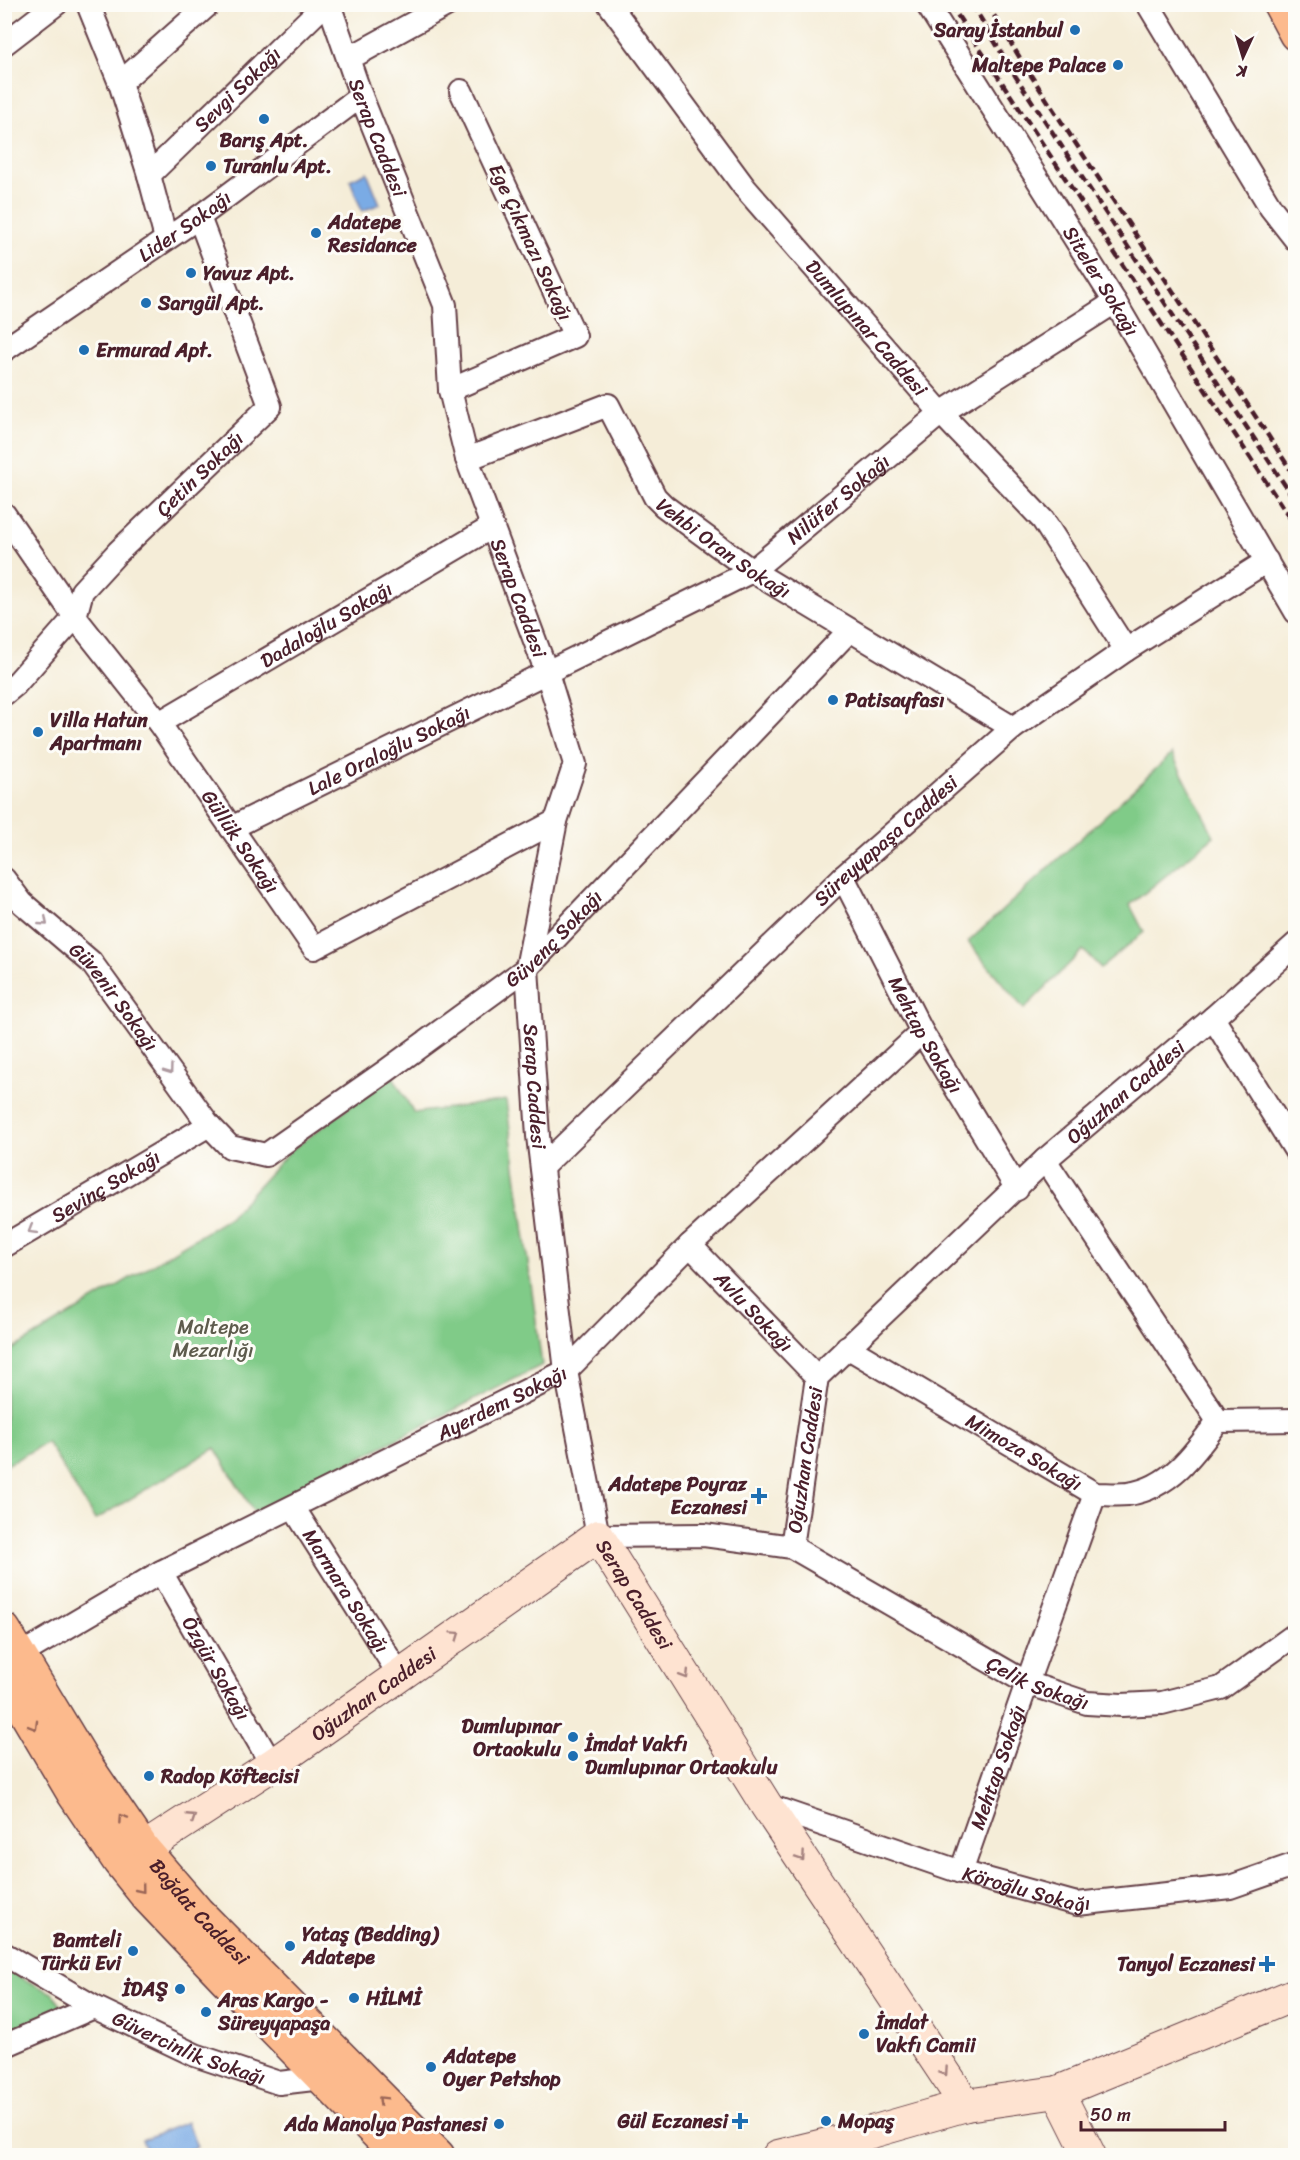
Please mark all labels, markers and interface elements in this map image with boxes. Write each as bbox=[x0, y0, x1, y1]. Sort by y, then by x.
place label: Saray İstanbul bbox=[933, 13, 1064, 48]
marker: Saray İstanbul bbox=[1068, 23, 1082, 37]
north arrow bbox=[1213, 27, 1273, 87]
street label: Sevgi Sokağı bbox=[185, 38, 290, 141]
place label: Maltepe Palace bbox=[971, 48, 1106, 83]
text: K bbox=[1235, 57, 1249, 86]
marker: Maltepe Palace bbox=[1111, 58, 1125, 72]
street label: Serap Caddesi bbox=[338, 73, 417, 204]
marker: Barış Apt. bbox=[257, 112, 271, 126]
place label: Barış Apt. bbox=[219, 123, 309, 158]
place label: Turanlu Apt. bbox=[223, 149, 332, 184]
street label: Ege Çıkmazı Sokağı bbox=[479, 158, 582, 327]
marker: Turanlu Apt. bbox=[204, 159, 218, 173]
street label: Lider Sokağı bbox=[131, 181, 239, 272]
place label: Adatepe Residance bbox=[327, 205, 418, 263]
street label: Siteler Sokağı bbox=[1053, 219, 1148, 343]
marker: Adatepe Residance bbox=[309, 226, 323, 240]
street label: Dumlupınar Caddesi bbox=[796, 251, 937, 406]
place label: Yavuz Apt. bbox=[203, 256, 295, 291]
marker: Yavuz Apt. bbox=[184, 266, 198, 280]
place label: Sarıgül Apt. bbox=[157, 286, 265, 321]
marker: Sarıgül Apt. bbox=[139, 296, 153, 310]
place label: Ermurad Apt. bbox=[96, 333, 213, 368]
marker: Ermurad Apt. bbox=[77, 343, 91, 357]
street label: Çetin Sokağı bbox=[147, 423, 252, 525]
street label: Nilüfer Sokağı bbox=[778, 445, 898, 554]
street label: Vehbi Oran Sokağı bbox=[647, 489, 798, 609]
street label: Serap Caddesi bbox=[480, 533, 557, 664]
street label: Dadaloğlu Sokağı bbox=[253, 572, 400, 678]
place label: Patisayfası bbox=[845, 683, 945, 718]
marker: Patisayfası bbox=[826, 693, 840, 707]
street label: Lale Oraloğlu Sokağı bbox=[301, 695, 477, 806]
place label: Villa Hatun Apartmanı bbox=[49, 703, 148, 761]
marker: Villa Hatun Apartmanı bbox=[31, 725, 45, 739]
street label: Süreyyapaşa Caddesi bbox=[805, 766, 967, 915]
street label: Güllük Sokağı bbox=[192, 782, 289, 901]
street label: Güvenç Sokağı bbox=[497, 881, 612, 997]
one-way arrow bbox=[37, 915, 48, 926]
street label: Güvenir Sokağı bbox=[61, 933, 167, 1059]
street label: Mehtap Sokağı bbox=[878, 970, 972, 1101]
street label: Serap Caddesi bbox=[513, 1023, 557, 1152]
street label: Oğuzhan Caddesi bbox=[1058, 1030, 1195, 1153]
one-way arrow bbox=[162, 1064, 173, 1075]
street label: Sevinç Sokağı bbox=[44, 1140, 167, 1233]
one-way arrow bbox=[28, 1223, 38, 1234]
street label: Avlu Sokağı bbox=[704, 1262, 802, 1361]
park label: Maltepe Mezarlığı bbox=[172, 1310, 254, 1368]
street label: Ayerdem Sokağı bbox=[430, 1356, 574, 1451]
street label: Oğuzhan Caddesi bbox=[777, 1383, 834, 1536]
street label: Mimoza Sokağı bbox=[959, 1404, 1089, 1501]
place label: Adatepe Poyraz Eczanesi bbox=[607, 1467, 748, 1525]
marker: Adatepe Poyraz Eczanesi bbox=[752, 1489, 766, 1503]
street label: Marmara Sokağı bbox=[293, 1521, 399, 1660]
street label: Serap Caddesi bbox=[586, 1532, 683, 1658]
street label: Özgür Sokağı bbox=[172, 1610, 260, 1727]
one-way arrow bbox=[449, 1631, 460, 1642]
street label: Oğuzhan Caddesi bbox=[303, 1637, 445, 1751]
street label: Çelik Sokağı bbox=[980, 1646, 1093, 1720]
one-way arrow bbox=[677, 1669, 689, 1679]
street label: Mehtap Sokağı bbox=[960, 1700, 1036, 1835]
place label: Dumlupınar Ortaokulu bbox=[461, 1709, 563, 1767]
one-way arrow bbox=[27, 1720, 38, 1730]
place label: İmdat Vakfı Dumlupınar Ortaokulu bbox=[584, 1727, 778, 1785]
marker: Dumlupınar Ortaokulu bbox=[566, 1730, 580, 1744]
marker: İmdat Vakfı Dumlupınar Ortaokulu bbox=[566, 1749, 580, 1763]
place label: Radop Köftecisi bbox=[160, 1759, 300, 1794]
marker: Radop Köftecisi bbox=[142, 1769, 156, 1783]
one-way arrow bbox=[186, 1813, 196, 1825]
one-way arrow bbox=[117, 1814, 129, 1824]
street label: Bağdat Caddesi bbox=[140, 1850, 259, 1975]
one-way arrow bbox=[793, 1851, 805, 1861]
street label: Köroğlu Sokağı bbox=[958, 1856, 1092, 1922]
one-way arrow bbox=[134, 1882, 145, 1893]
place label: Yataş (Bedding) Adatepe bbox=[301, 1917, 440, 1975]
place label: Bamteli Türkü Evi bbox=[40, 1923, 122, 1981]
marker: Yataş (Bedding) Adatepe bbox=[283, 1939, 297, 1953]
marker: Bamteli Türkü Evi bbox=[126, 1944, 140, 1958]
place label: Tanyol Eczanesi bbox=[1117, 1947, 1256, 1982]
marker: Tanyol Eczanesi bbox=[1260, 1957, 1274, 1971]
place label: İDAŞ bbox=[121, 1972, 168, 2007]
place label: HİLMİ bbox=[365, 1981, 423, 2016]
marker: İDAŞ bbox=[173, 1982, 187, 1996]
place label: Aras Kargo - Süreyyapaşa bbox=[217, 1983, 330, 2041]
marker: HİLMİ bbox=[347, 1991, 361, 2005]
street label: Güvercinlik Sokağı bbox=[106, 2001, 270, 2095]
marker: Aras Kargo - Süreyyapaşa bbox=[199, 2005, 213, 2019]
place label: İmdat Vakfı Camii bbox=[875, 2005, 977, 2063]
marker: İmdat Vakfı Camii bbox=[857, 2027, 871, 2041]
place label: Adatepe Oyer Petshop bbox=[442, 2039, 561, 2097]
marker: Adatepe Oyer Petshop bbox=[424, 2060, 438, 2074]
one-way arrow bbox=[937, 2065, 948, 2076]
scale bar bbox=[1081, 2094, 1225, 2132]
one-way arrow bbox=[378, 2096, 389, 2107]
text: 50 m bbox=[1090, 2099, 1131, 2131]
place label: Gül Eczanesi bbox=[617, 2104, 729, 2139]
place label: Mopaş bbox=[837, 2104, 895, 2139]
place label: Ada Manolya Pastanesi bbox=[283, 2107, 488, 2142]
marker: Gül Eczanesi bbox=[733, 2114, 747, 2128]
marker: Mopaş bbox=[819, 2114, 833, 2128]
marker: Ada Manolya Pastanesi bbox=[492, 2117, 506, 2131]

